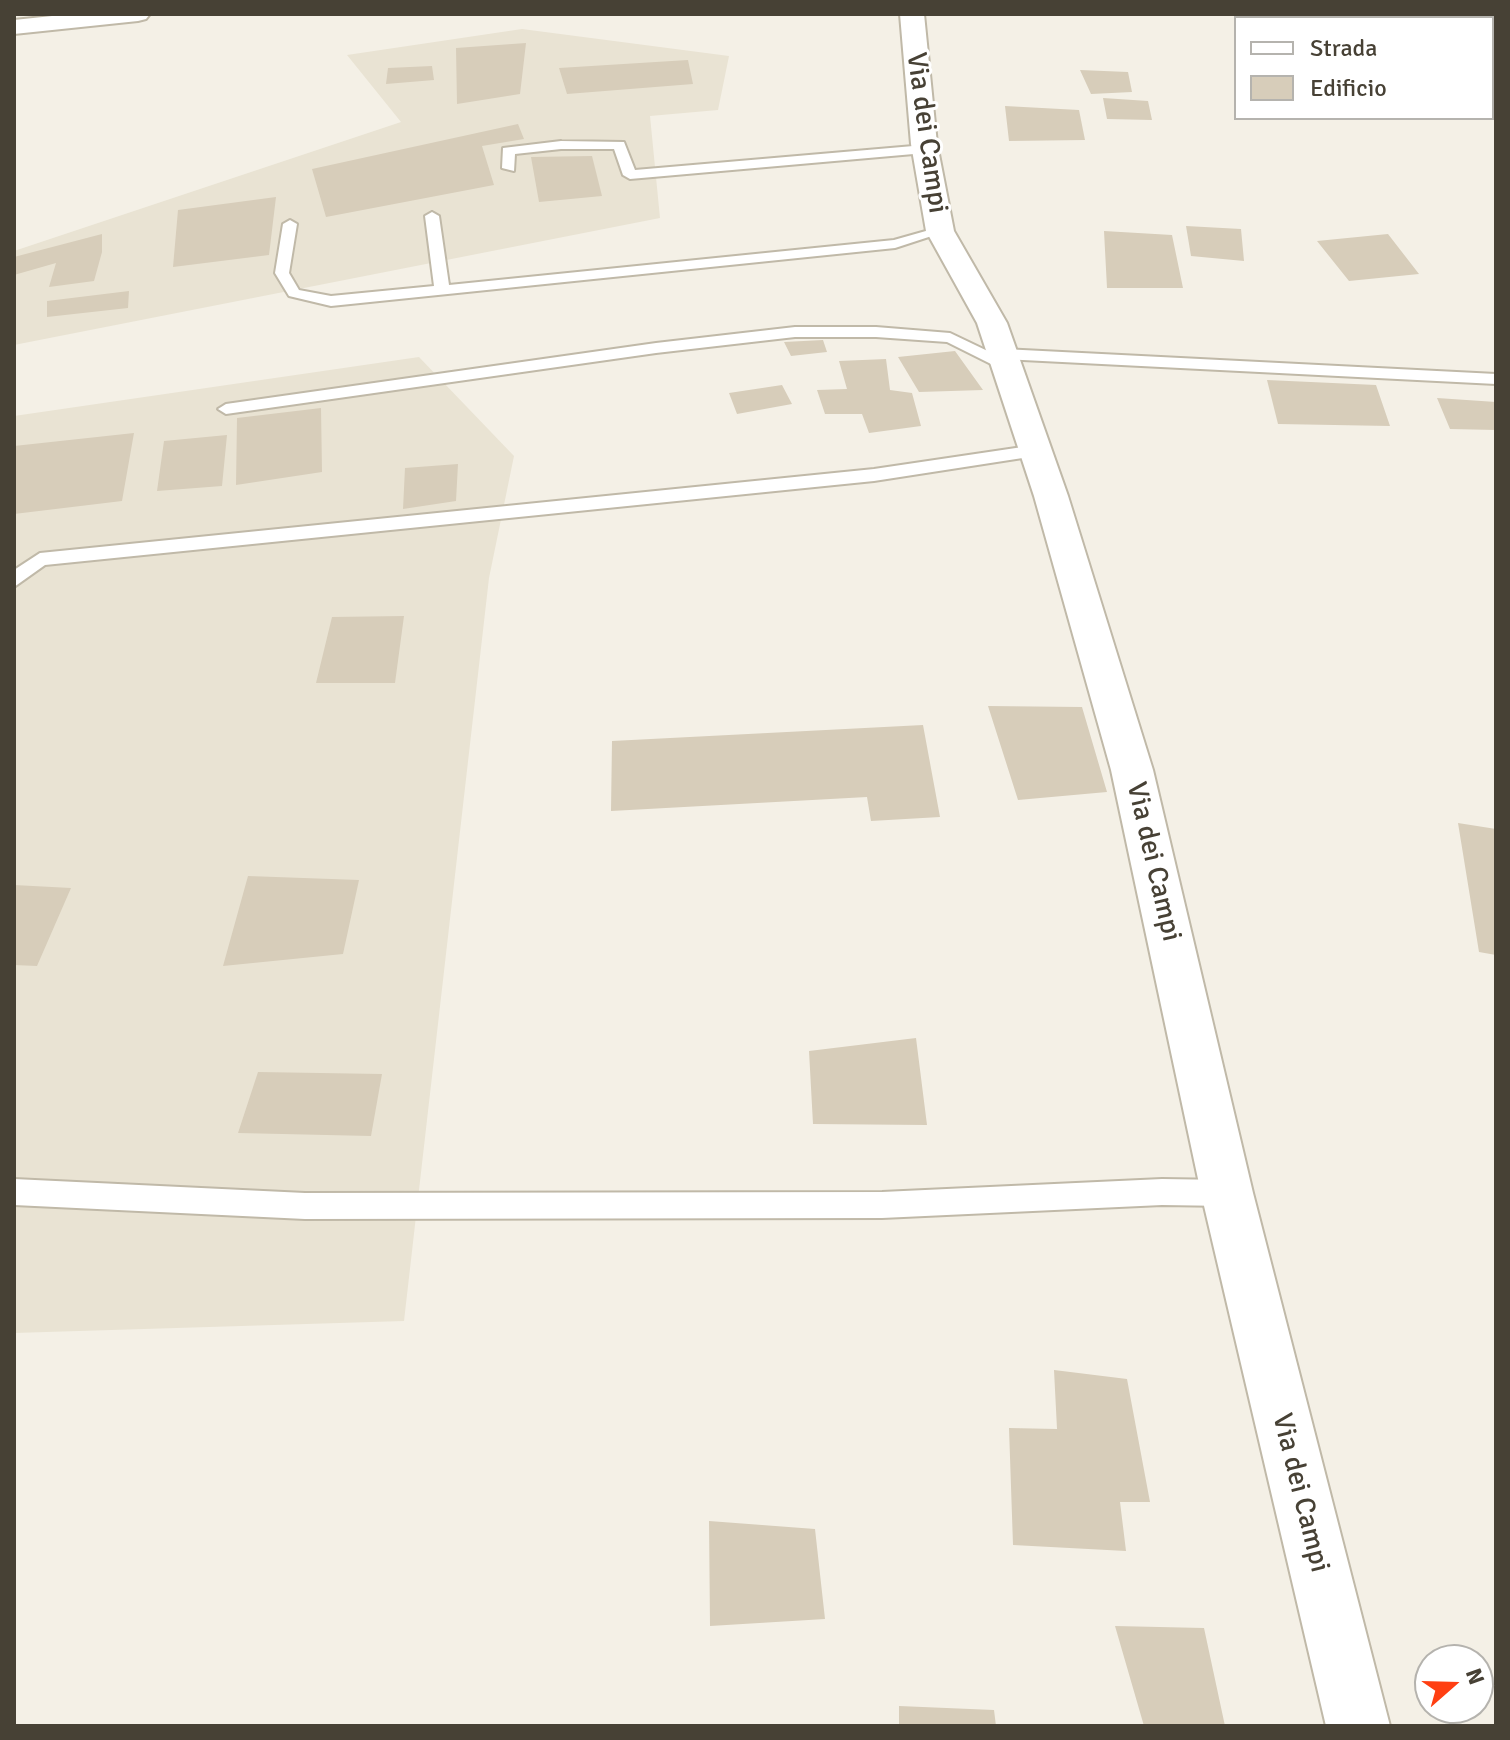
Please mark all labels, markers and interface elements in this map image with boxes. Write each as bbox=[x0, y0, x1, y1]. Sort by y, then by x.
legend bbox=[1234, 16, 1494, 120]
text: Strada bbox=[1310, 33, 1377, 63]
street label: Via dei Campi bbox=[898, 50, 954, 216]
text: Edificio bbox=[1310, 73, 1387, 103]
street label: Via dei Campi bbox=[1118, 779, 1188, 945]
street label: Via dei Campi bbox=[1264, 1410, 1336, 1576]
north arrow bbox=[1414, 1644, 1494, 1724]
text: N bbox=[1460, 1664, 1490, 1688]

